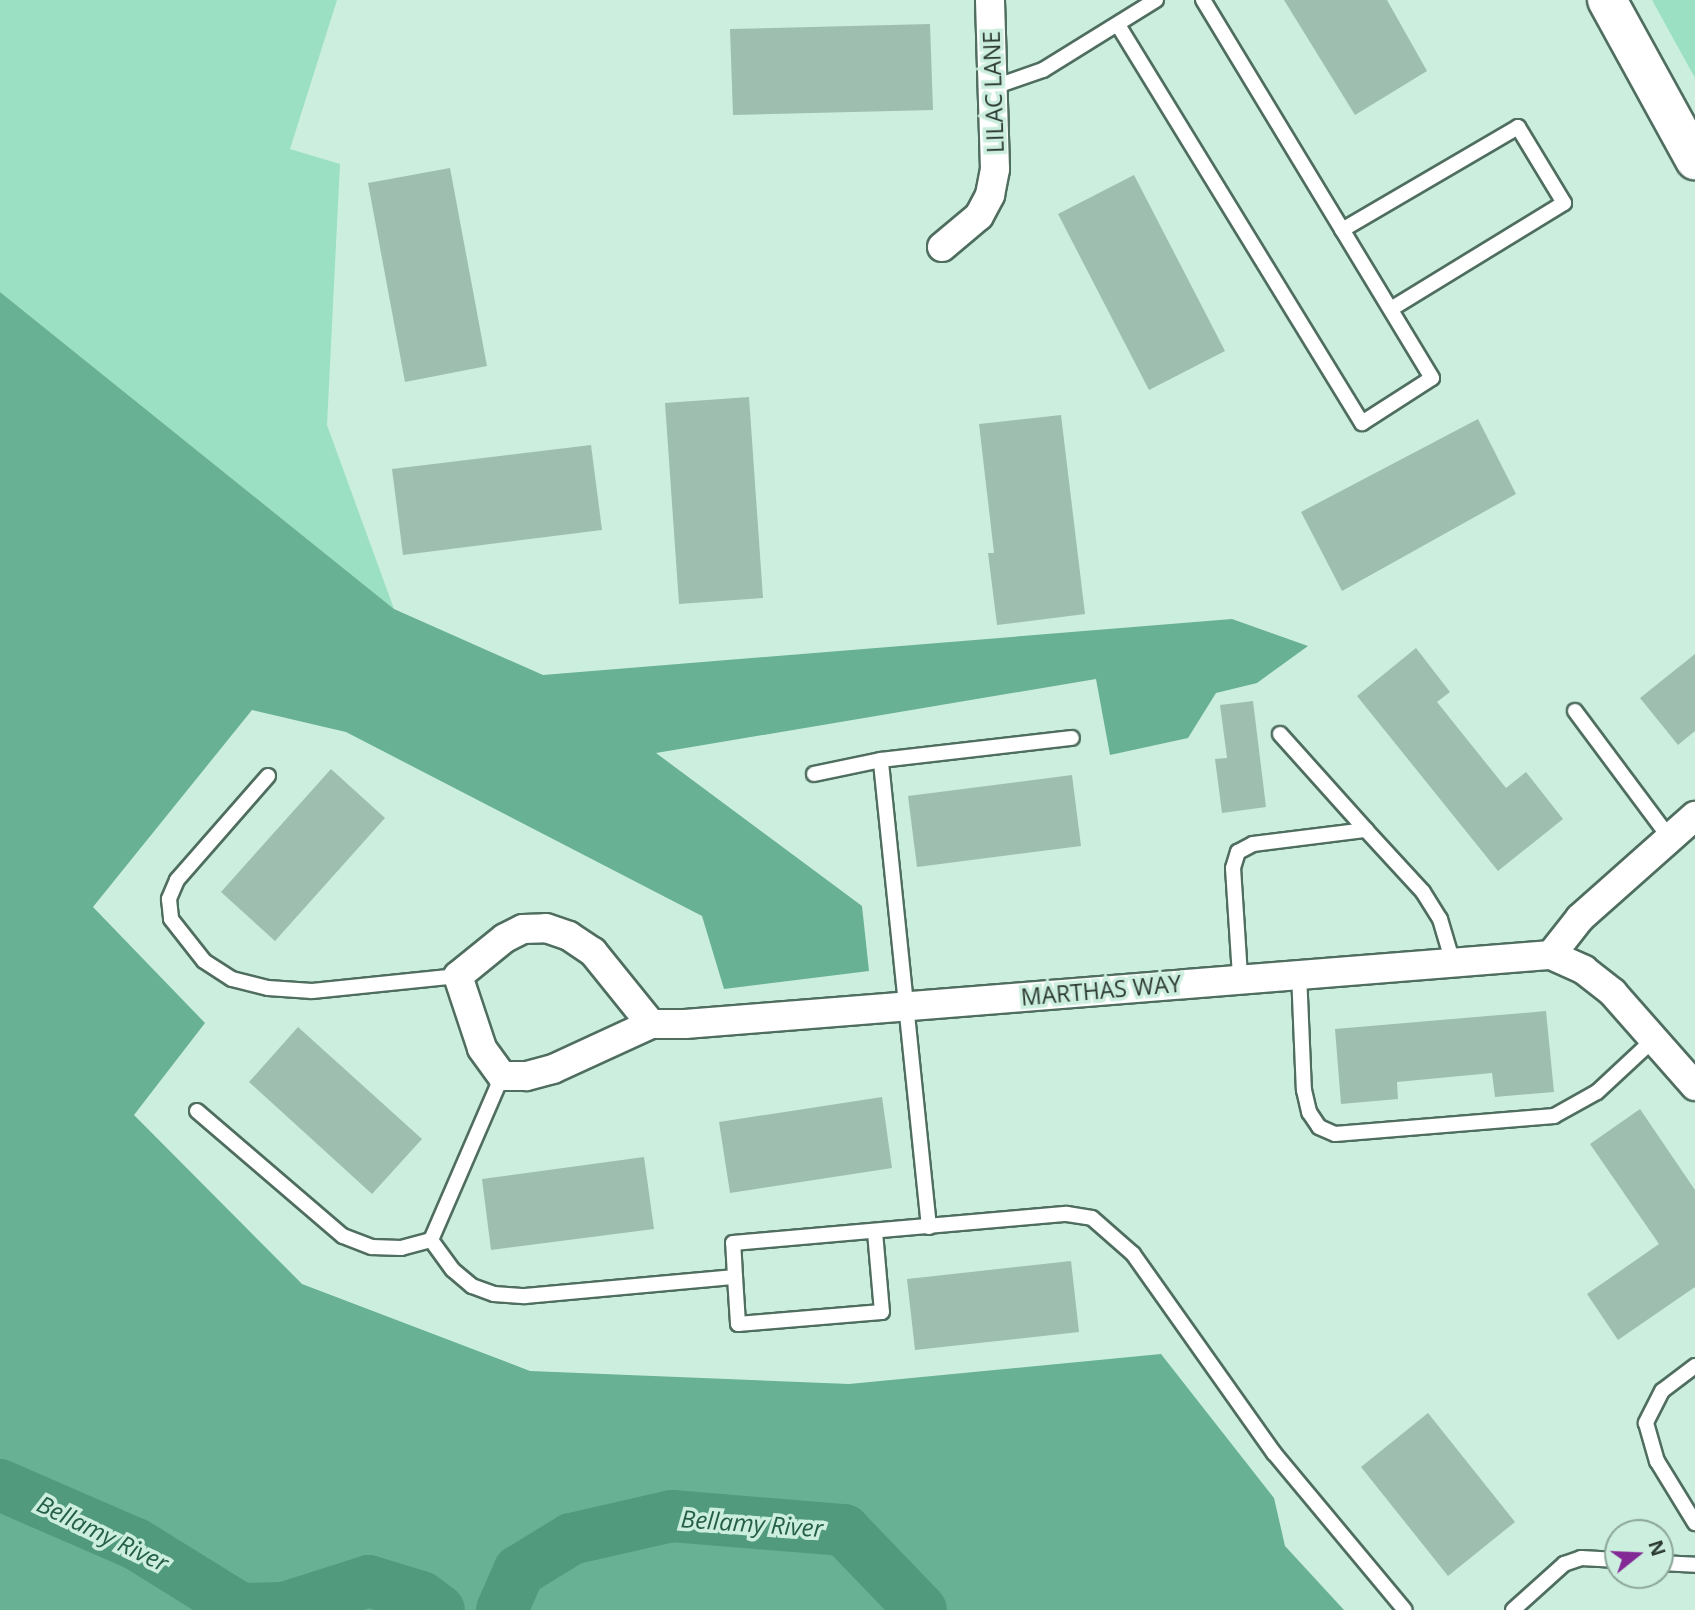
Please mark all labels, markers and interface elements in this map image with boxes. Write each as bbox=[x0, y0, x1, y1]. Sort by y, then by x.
street label: LILAC LANE bbox=[977, 31, 1009, 153]
street label: MARTHAS WAY bbox=[1020, 969, 1182, 1011]
water label: Bellamy River bbox=[33, 1489, 173, 1577]
water label: Bellamy River bbox=[680, 1504, 824, 1542]
north arrow bbox=[1604, 1519, 1674, 1589]
text: N bbox=[1642, 1537, 1672, 1559]

